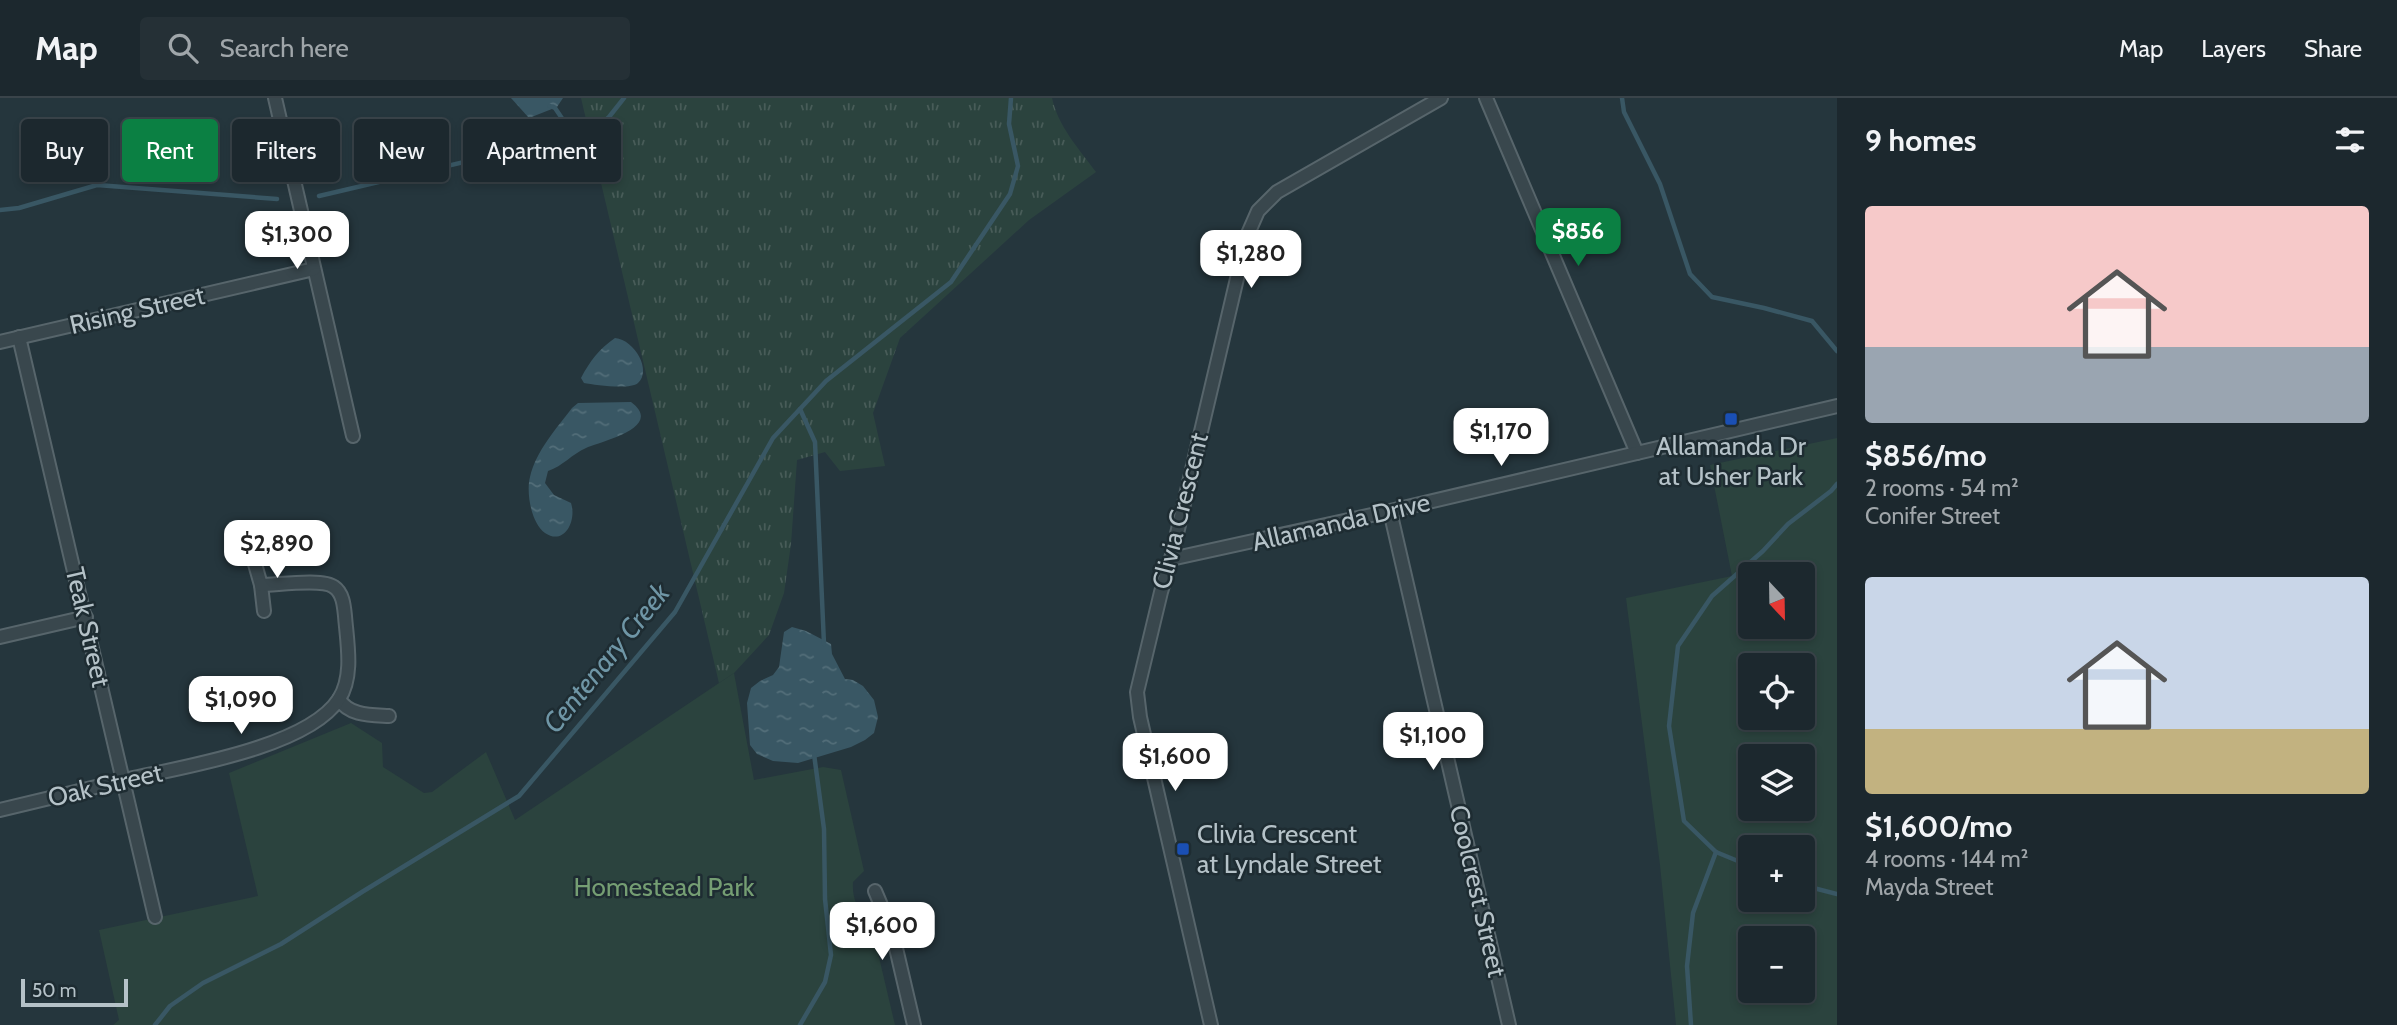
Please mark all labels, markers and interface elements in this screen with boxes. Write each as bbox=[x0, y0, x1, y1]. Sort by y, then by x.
search box bbox=[140, 17, 630, 80]
text: Map bbox=[35, 28, 98, 68]
icon: search bbox=[164, 29, 202, 67]
text: Search here bbox=[220, 32, 349, 64]
text: Map bbox=[2119, 34, 2163, 63]
text: Layers bbox=[2201, 34, 2266, 63]
text: Share bbox=[2304, 34, 2362, 63]
chip: Buy bbox=[21, 119, 108, 182]
chip: Rent bbox=[122, 119, 218, 182]
chip: Filters bbox=[232, 119, 340, 182]
chip: New bbox=[354, 119, 449, 182]
chip: Apartment bbox=[463, 119, 621, 182]
icon: filters bbox=[2331, 121, 2369, 159]
text: 9 homes bbox=[1865, 122, 1976, 159]
pin: $856 bbox=[1537, 208, 1619, 268]
pin: $1,300 bbox=[240, 212, 354, 271]
text: $856 bbox=[1552, 217, 1604, 245]
text: $1,300 bbox=[261, 220, 333, 248]
pin: $1,280 bbox=[1194, 230, 1308, 290]
text: $1,280 bbox=[1216, 239, 1286, 267]
icon: home bbox=[2054, 251, 2180, 377]
street label: Rising Street bbox=[66, 279, 208, 341]
pin: $1,170 bbox=[1444, 408, 1558, 468]
marker: Allamanda Dr at Usher Park bbox=[1723, 411, 1739, 427]
text: $1,170 bbox=[1470, 417, 1533, 445]
street label: Clivia Crescent bbox=[1145, 429, 1215, 593]
place label: Allamanda Dr at Usher Park bbox=[1656, 430, 1807, 492]
text: $856/mo bbox=[1865, 437, 1987, 474]
text: 2 rooms · 54 m² bbox=[1865, 474, 2019, 502]
street label: Allamanda Drive bbox=[1249, 486, 1433, 558]
text: Conifer Street bbox=[1865, 502, 2000, 530]
pin: $2,890 bbox=[220, 520, 334, 580]
text: $2,890 bbox=[240, 529, 314, 557]
north arrow bbox=[1738, 562, 1815, 639]
map controls bbox=[1738, 562, 1815, 1003]
street label: Teak Street bbox=[59, 564, 117, 690]
water label: Centenary Creek bbox=[535, 576, 677, 740]
icon: home bbox=[2054, 622, 2180, 748]
button: locate bbox=[1738, 653, 1815, 730]
pin: $1,090 bbox=[184, 676, 298, 736]
text: $1,090 bbox=[205, 685, 277, 713]
pin: $1,100 bbox=[1376, 712, 1490, 772]
text: $1,100 bbox=[1399, 721, 1467, 749]
pin: $1,600 bbox=[1118, 734, 1232, 793]
text: $1,600 bbox=[1139, 742, 1211, 770]
button: layers bbox=[1738, 744, 1815, 821]
street label: Oak Street bbox=[45, 756, 166, 814]
street label: Coolcrest Street bbox=[1443, 802, 1513, 980]
text: $1,600/mo bbox=[1865, 808, 2012, 845]
place label: Clivia Crescent at Lyndale Street bbox=[1197, 818, 1382, 880]
button: + bbox=[1738, 835, 1815, 912]
marker: Clivia Crescent at Lyndale Street bbox=[1175, 841, 1191, 857]
text: 4 rooms · 144 m² bbox=[1865, 845, 2028, 873]
park label: Homestead Park bbox=[574, 871, 755, 903]
text: Mayda Street bbox=[1865, 873, 1994, 901]
pin: $1,600 bbox=[825, 902, 939, 962]
text: $1,600 bbox=[846, 911, 918, 939]
button: − bbox=[1738, 926, 1815, 1003]
scale bar bbox=[21, 976, 128, 1008]
text: 50 m bbox=[32, 979, 76, 1002]

